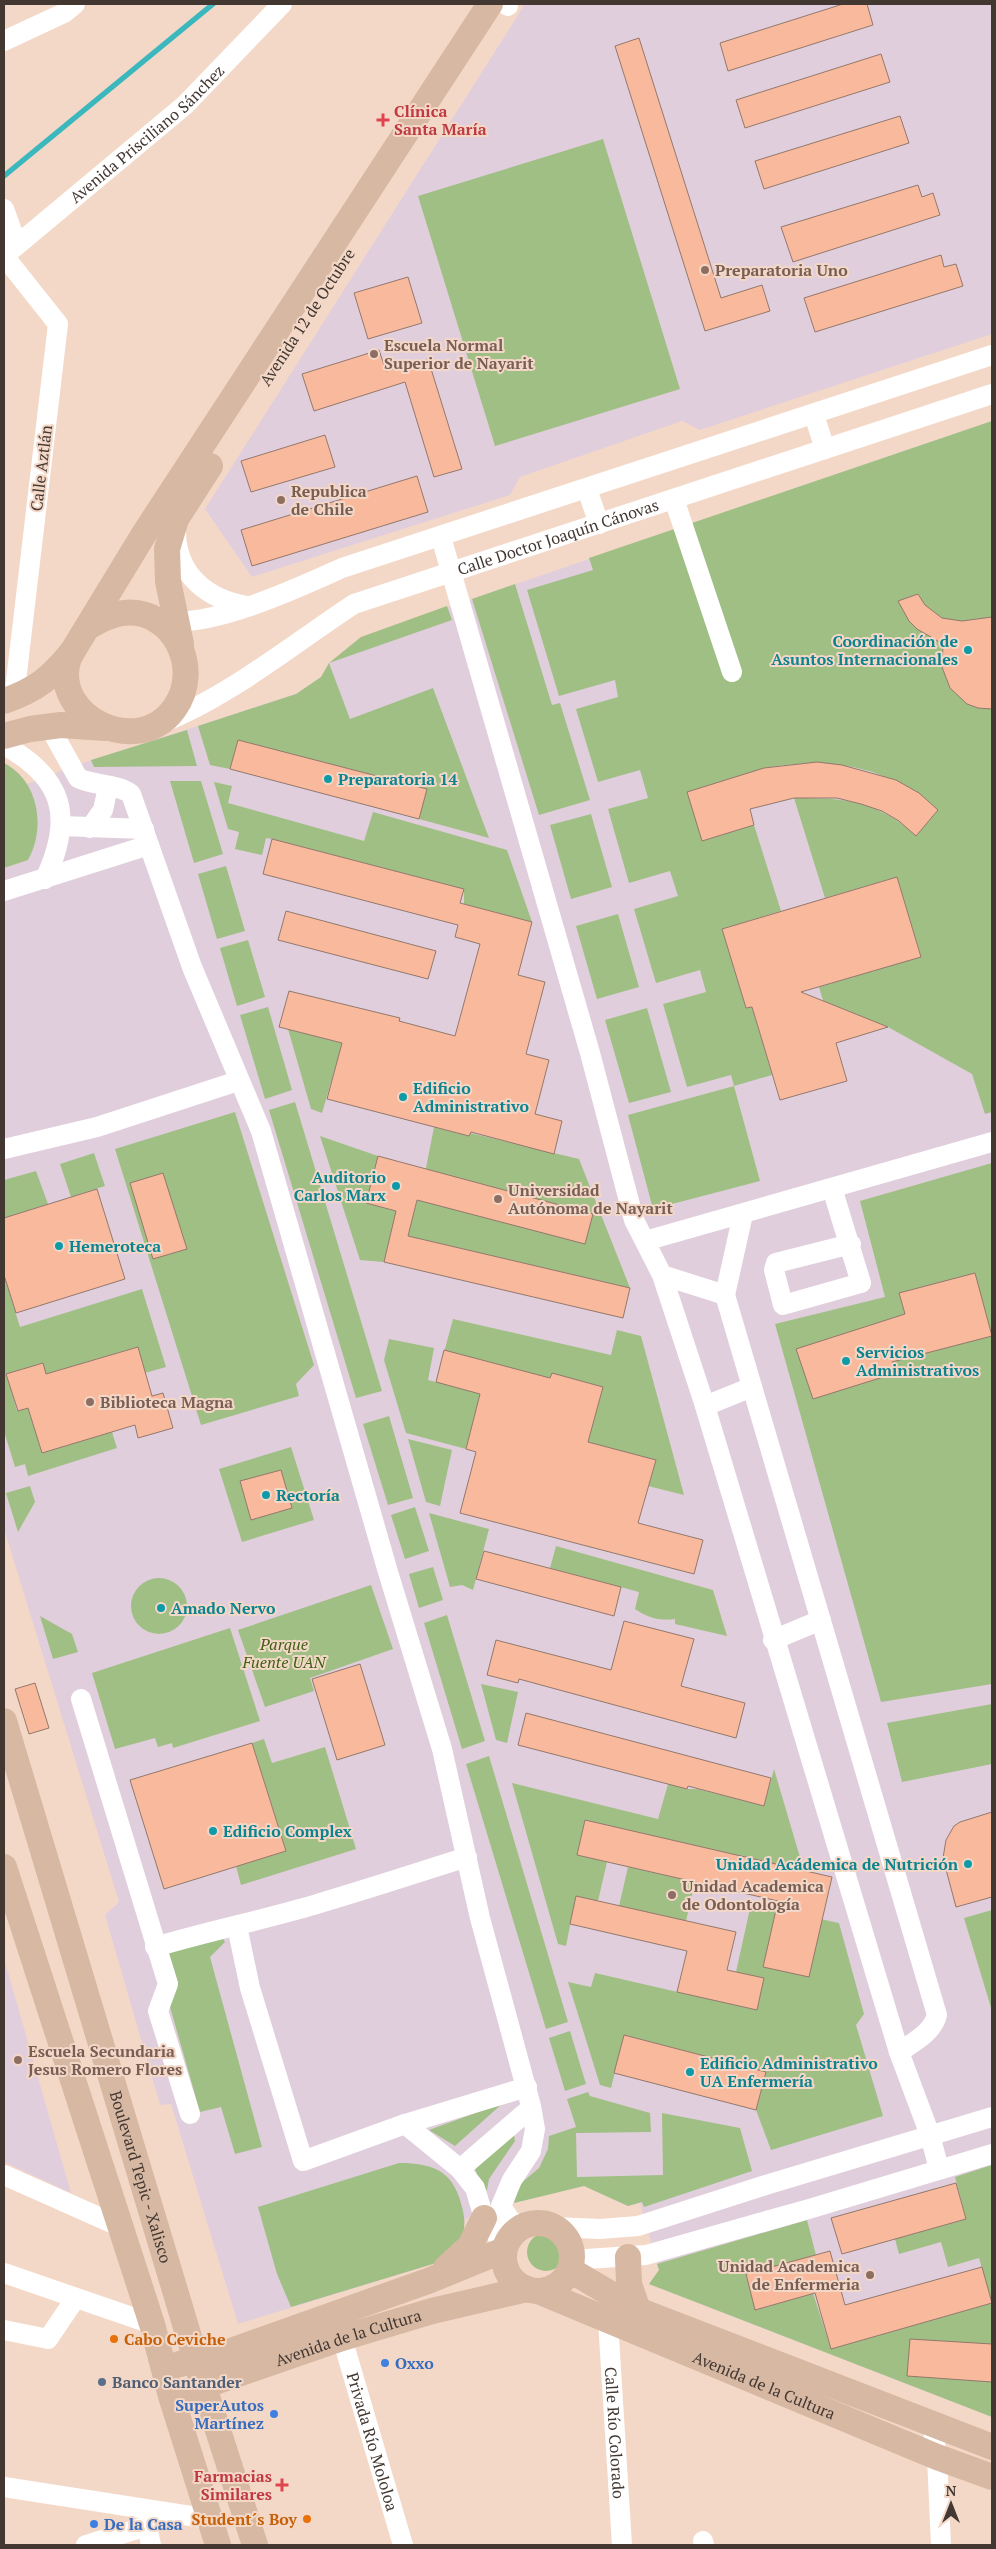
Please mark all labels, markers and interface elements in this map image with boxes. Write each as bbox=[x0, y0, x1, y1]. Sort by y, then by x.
street label: Avenida Prisciliano Sánchez bbox=[65, 60, 229, 208]
place label: Clínica Santa María bbox=[394, 100, 487, 140]
marker: Clínica Santa María bbox=[376, 113, 390, 127]
street label: Avenida 12 de Octubre bbox=[254, 244, 360, 390]
place label: Preparatoria Uno bbox=[715, 259, 848, 281]
marker: Preparatoria Uno bbox=[699, 264, 711, 276]
place label: Escuela Normal Superior de Nayarit bbox=[384, 334, 534, 374]
marker: Escuela Normal Superior de Nayarit bbox=[368, 348, 380, 360]
street label: Calle Aztlán bbox=[25, 423, 57, 512]
place label: Republica de Chile bbox=[291, 480, 367, 520]
street label: Calle Doctor Joaquín Cánovas bbox=[454, 493, 661, 580]
marker: Republica de Chile bbox=[275, 494, 287, 506]
place label: Coordinación de Asuntos Internacionales bbox=[771, 630, 958, 670]
marker: Coordinación de Asuntos Internacionales bbox=[962, 644, 974, 656]
place label: Preparatoria 14 bbox=[338, 768, 458, 790]
marker: Preparatoria 14 bbox=[322, 773, 334, 785]
place label: Edificio Administrativo bbox=[413, 1077, 529, 1117]
marker: Edificio Administrativo bbox=[397, 1091, 409, 1103]
place label: Auditorio Carlos Marx bbox=[294, 1166, 386, 1206]
place label: Universidad Autónoma de Nayarit bbox=[508, 1179, 673, 1219]
marker: Auditorio Carlos Marx bbox=[390, 1180, 402, 1192]
marker: Universidad Autónoma de Nayarit bbox=[492, 1193, 504, 1205]
place label: Hemeroteca bbox=[69, 1235, 161, 1257]
marker: Hemeroteca bbox=[53, 1240, 65, 1252]
place label: Servicios Administrativos bbox=[856, 1341, 979, 1381]
marker: Servicios Administrativos bbox=[840, 1355, 852, 1367]
place label: Biblioteca Magna bbox=[100, 1391, 233, 1413]
marker: Biblioteca Magna bbox=[84, 1396, 96, 1408]
place label: Rectoría bbox=[276, 1484, 340, 1506]
marker: Rectoría bbox=[260, 1489, 272, 1501]
place label: Amado Nervo bbox=[171, 1597, 276, 1619]
marker: Amado Nervo bbox=[155, 1602, 167, 1614]
park label: Parque Fuente UAN bbox=[242, 1633, 327, 1673]
place label: Edificio Complex bbox=[223, 1820, 352, 1842]
marker: Edificio Complex bbox=[207, 1825, 219, 1837]
place label: Unidad Acádemica de Nutrición bbox=[716, 1853, 959, 1875]
marker: Unidad Acádemica de Nutrición bbox=[962, 1858, 974, 1870]
place label: Unidad Academica de Odontología bbox=[682, 1875, 824, 1915]
marker: Unidad Academica de Odontología bbox=[666, 1889, 678, 1901]
place label: Escuela Secundaria Jesus Romero Flores bbox=[28, 2040, 182, 2080]
place label: Edificio Administrativo UA Enfermería bbox=[700, 2052, 878, 2092]
marker: Escuela Secundaria Jesus Romero Flores bbox=[12, 2054, 24, 2066]
marker: Edificio Administrativo UA Enfermería bbox=[684, 2066, 696, 2078]
street label: Boulevard Tepic - Xalisco bbox=[105, 2088, 177, 2266]
place label: Unidad Academica de Enfermeria bbox=[718, 2255, 860, 2295]
marker: Unidad Academica de Enfermeria bbox=[864, 2269, 876, 2281]
street label: Avenida de la Cultura bbox=[272, 2304, 424, 2371]
place label: Cabo Ceviche bbox=[124, 2328, 226, 2350]
marker: Cabo Ceviche bbox=[108, 2333, 120, 2345]
street label: Avenida de la Cultura bbox=[690, 2346, 839, 2425]
place label: Oxxo bbox=[395, 2352, 434, 2374]
marker: Oxxo bbox=[379, 2357, 391, 2369]
street label: Calle Río Colorado bbox=[600, 2366, 630, 2500]
street label: Privada Río Mololoa bbox=[342, 2370, 403, 2514]
place label: Banco Santander bbox=[112, 2371, 242, 2393]
marker: Banco Santander bbox=[96, 2376, 108, 2388]
place label: SuperAutos Martínez bbox=[175, 2394, 264, 2434]
marker: SuperAutos Martínez bbox=[268, 2408, 280, 2420]
place label: Farmacias Similares bbox=[194, 2465, 272, 2505]
marker: Farmacias Similares bbox=[276, 2479, 288, 2491]
north arrow bbox=[926, 2479, 976, 2529]
text: N bbox=[946, 2481, 957, 2500]
place label: Student´s Boy bbox=[192, 2508, 298, 2530]
place label: De la Casa bbox=[104, 2513, 183, 2535]
marker: Student´s Boy bbox=[301, 2513, 313, 2525]
marker: De la Casa bbox=[88, 2518, 100, 2530]

